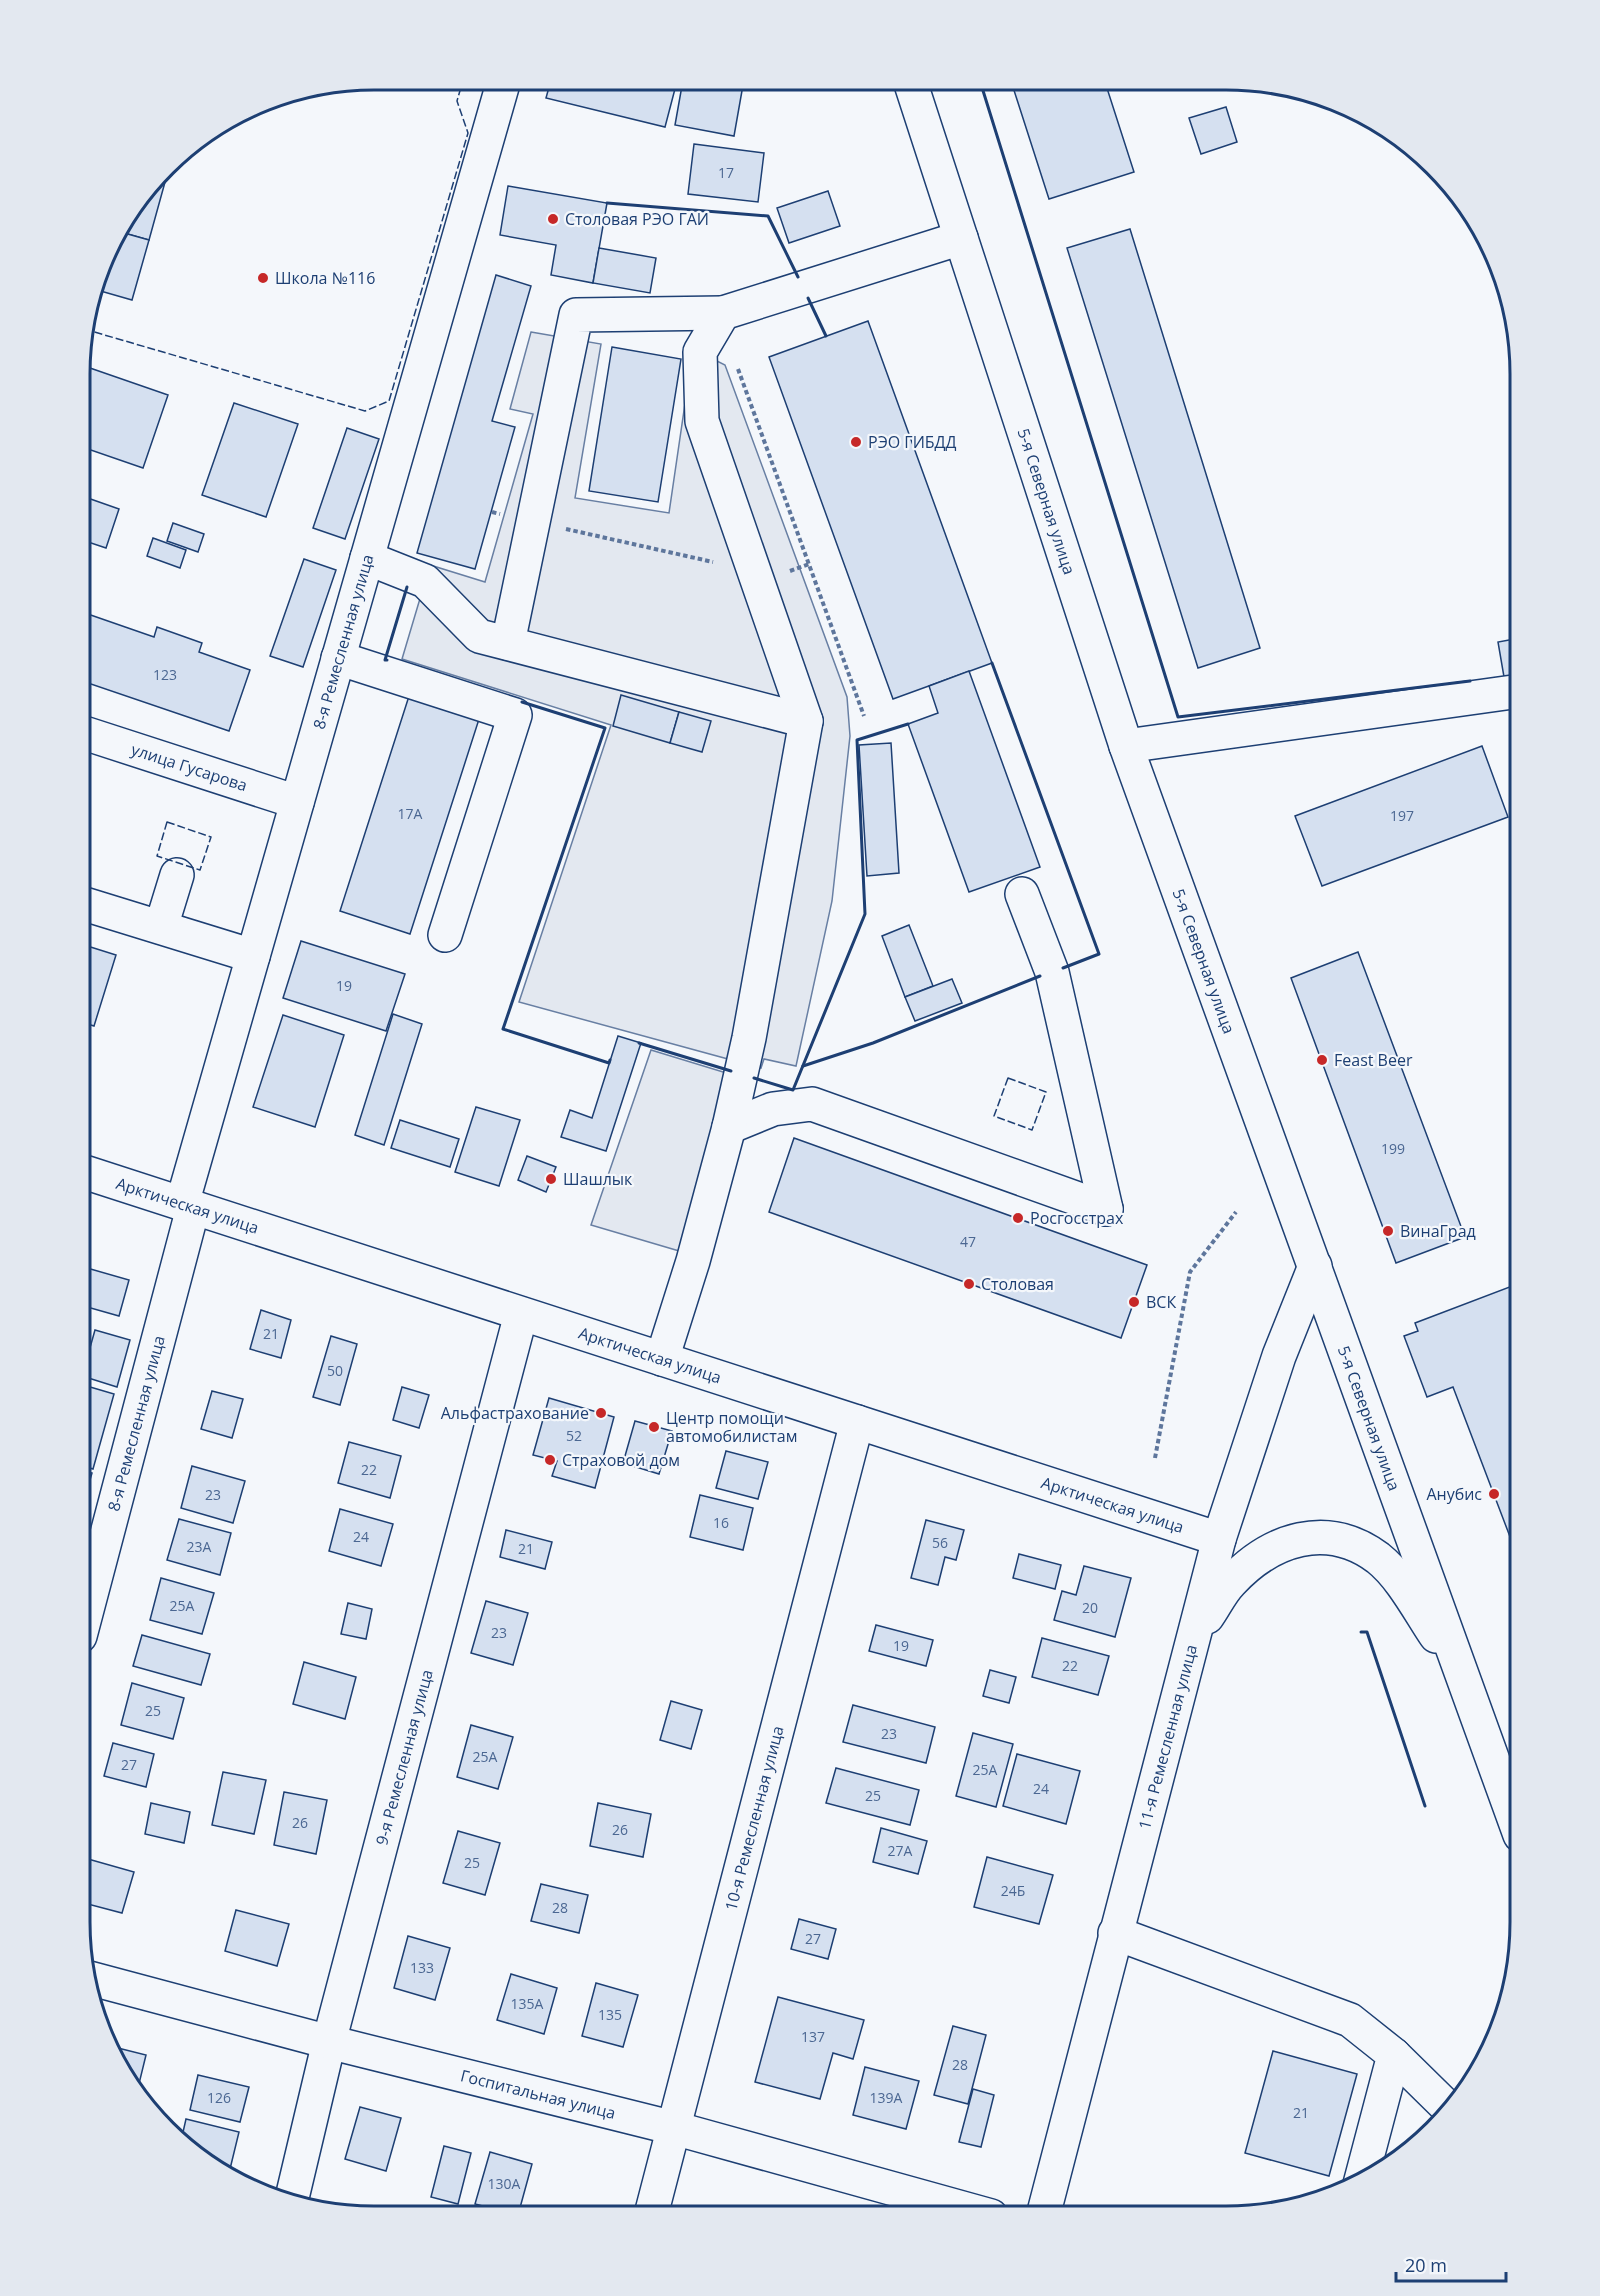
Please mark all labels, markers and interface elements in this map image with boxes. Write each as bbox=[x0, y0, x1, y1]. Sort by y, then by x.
house number: 17 bbox=[718, 163, 734, 182]
place label: Столовая РЭО ГАИ bbox=[565, 208, 709, 230]
marker: Столовая РЭО ГАИ bbox=[546, 212, 560, 226]
place label: Школа №116 bbox=[275, 267, 375, 289]
marker: Школа №116 bbox=[256, 271, 270, 285]
street label: 5-я Северная улица bbox=[1013, 425, 1081, 577]
place label: РЭО ГИБДД bbox=[868, 431, 957, 453]
marker: РЭО ГИБДД bbox=[849, 435, 863, 449]
street label: 8-я Ремесленная улица bbox=[308, 552, 379, 732]
house number: 123 bbox=[153, 665, 177, 684]
street label: улица Гусарова bbox=[129, 738, 250, 796]
house number: 17А bbox=[398, 804, 423, 823]
house number: 197 bbox=[1390, 806, 1414, 825]
street label: 5-я Северная улица bbox=[1168, 886, 1240, 1037]
house number: 19 bbox=[336, 976, 352, 995]
place label: Feast Beer bbox=[1334, 1049, 1413, 1071]
marker: Feast Beer bbox=[1315, 1053, 1329, 1067]
house number: 199 bbox=[1381, 1139, 1405, 1158]
place label: Шашлык bbox=[563, 1168, 633, 1190]
street label: Арктическая улица bbox=[113, 1172, 262, 1239]
marker: Шашлык bbox=[544, 1172, 558, 1186]
place label: Росгосстрах bbox=[1030, 1207, 1124, 1229]
marker: Росгосстрах bbox=[1011, 1211, 1025, 1225]
place label: ВинаГрад bbox=[1400, 1220, 1476, 1242]
marker: ВинаГрад bbox=[1381, 1224, 1395, 1238]
house number: 47 bbox=[960, 1232, 976, 1251]
place label: Столовая bbox=[981, 1273, 1054, 1295]
marker: Столовая bbox=[962, 1277, 976, 1291]
place label: ВСК bbox=[1146, 1291, 1176, 1313]
marker: ВСК bbox=[1127, 1295, 1141, 1309]
street label: Арктическая улица bbox=[576, 1322, 724, 1388]
house number: 21 bbox=[263, 1324, 279, 1343]
street label: 8-я Ремесленная улица bbox=[102, 1333, 170, 1514]
street label: 5-я Северная улица bbox=[1333, 1343, 1405, 1494]
house number: 50 bbox=[327, 1361, 343, 1380]
place label: Альфастрахование bbox=[441, 1402, 589, 1424]
marker: Альфастрахование bbox=[594, 1406, 608, 1420]
place label: Центр помощи автомобилистам bbox=[666, 1407, 797, 1447]
marker: Центр помощи автомобилистам bbox=[647, 1420, 661, 1434]
house number: 52 bbox=[566, 1426, 582, 1445]
place label: Страховой дом bbox=[562, 1449, 680, 1471]
marker: Страховой дом bbox=[543, 1453, 557, 1467]
house number: 22 bbox=[361, 1460, 377, 1479]
street label: Арктическая улица bbox=[1039, 1471, 1187, 1538]
place label: Анубис bbox=[1426, 1483, 1482, 1505]
house number: 23 bbox=[205, 1485, 221, 1504]
marker: Анубис bbox=[1487, 1487, 1501, 1501]
house number: 16 bbox=[713, 1513, 729, 1532]
house number: 24 bbox=[353, 1527, 369, 1546]
house number: 56 bbox=[932, 1533, 948, 1552]
house number: 23А bbox=[187, 1537, 212, 1556]
house number: 21 bbox=[518, 1539, 534, 1558]
house number: 25А bbox=[170, 1596, 195, 1615]
house number: 20 bbox=[1082, 1598, 1098, 1617]
house number: 23 bbox=[491, 1623, 507, 1642]
house number: 19 bbox=[893, 1636, 909, 1655]
street label: 11-я Ремесленная улица bbox=[1133, 1642, 1202, 1832]
house number: 22 bbox=[1062, 1656, 1078, 1675]
street label: 9-я Ремесленная улица bbox=[370, 1667, 438, 1847]
house number: 25 bbox=[145, 1701, 161, 1720]
street label: 10-я Ремесленная улица bbox=[720, 1723, 789, 1913]
house number: 23 bbox=[881, 1724, 897, 1743]
house number: 25A bbox=[473, 1747, 498, 1766]
house number: 27 bbox=[121, 1755, 137, 1774]
house number: 25А bbox=[973, 1760, 998, 1779]
house number: 24 bbox=[1033, 1779, 1049, 1798]
house number: 25 bbox=[865, 1786, 881, 1805]
house number: 26 bbox=[292, 1813, 308, 1832]
house number: 26 bbox=[612, 1820, 628, 1839]
house number: 27А bbox=[888, 1841, 913, 1860]
house number: 25 bbox=[464, 1853, 480, 1872]
house number: 24Б bbox=[1001, 1881, 1025, 1900]
house number: 28 bbox=[552, 1898, 568, 1917]
house number: 27 bbox=[805, 1929, 821, 1948]
house number: 133 bbox=[410, 1958, 434, 1977]
house number: 135A bbox=[511, 1994, 544, 2013]
house number: 135 bbox=[598, 2005, 622, 2024]
house number: 137 bbox=[801, 2027, 825, 2046]
house number: 28 bbox=[952, 2055, 968, 2074]
street label: Госпитальная улица bbox=[458, 2064, 618, 2124]
house number: 126 bbox=[207, 2088, 231, 2107]
house number: 139А bbox=[870, 2088, 903, 2107]
house number: 21 bbox=[1293, 2103, 1309, 2122]
house number: 130А bbox=[488, 2174, 521, 2193]
scale bar bbox=[1396, 2245, 1506, 2283]
text: 20 m bbox=[1405, 2253, 1447, 2277]

